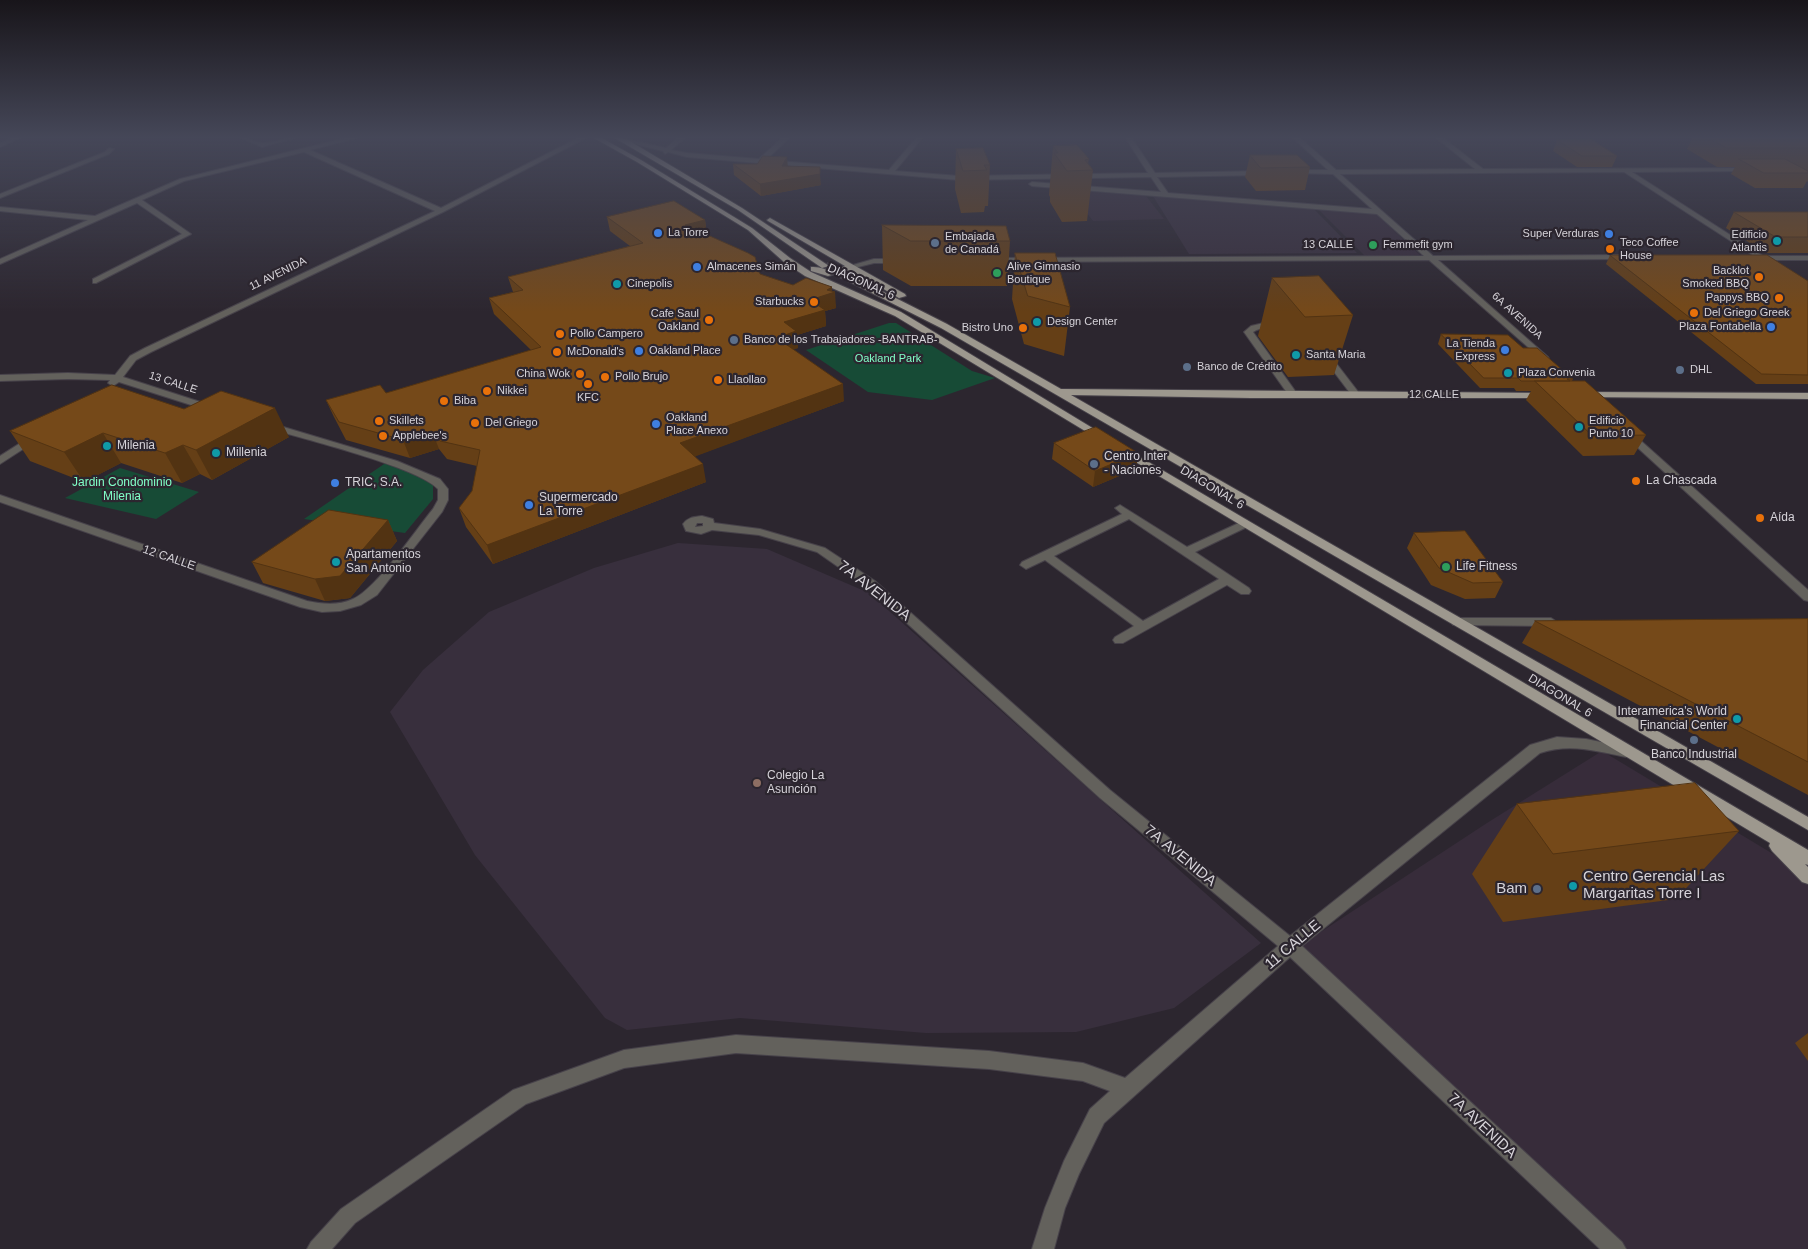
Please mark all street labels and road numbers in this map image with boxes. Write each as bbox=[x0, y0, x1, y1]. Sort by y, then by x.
street label: 13 CALLE bbox=[1303, 238, 1353, 252]
street label: 11 AVENIDA bbox=[247, 254, 309, 294]
street label: DIAGONAL 6 bbox=[825, 261, 897, 303]
street label: 6A AVENIDA bbox=[1489, 290, 1545, 342]
street label: 13 CALLE bbox=[147, 369, 199, 397]
street label: 12 CALLE bbox=[1409, 388, 1459, 402]
street label: DIAGONAL 6 bbox=[1177, 463, 1247, 513]
street label: 12 CALLE bbox=[141, 542, 197, 574]
street label: 7A AVENIDA bbox=[834, 557, 914, 625]
street label: DIAGONAL 6 bbox=[1525, 671, 1595, 721]
street label: 7A AVENIDA bbox=[1140, 822, 1220, 890]
street label: 11 CALLE bbox=[1261, 916, 1325, 974]
street label: 7A AVENIDA bbox=[1444, 1090, 1520, 1162]

